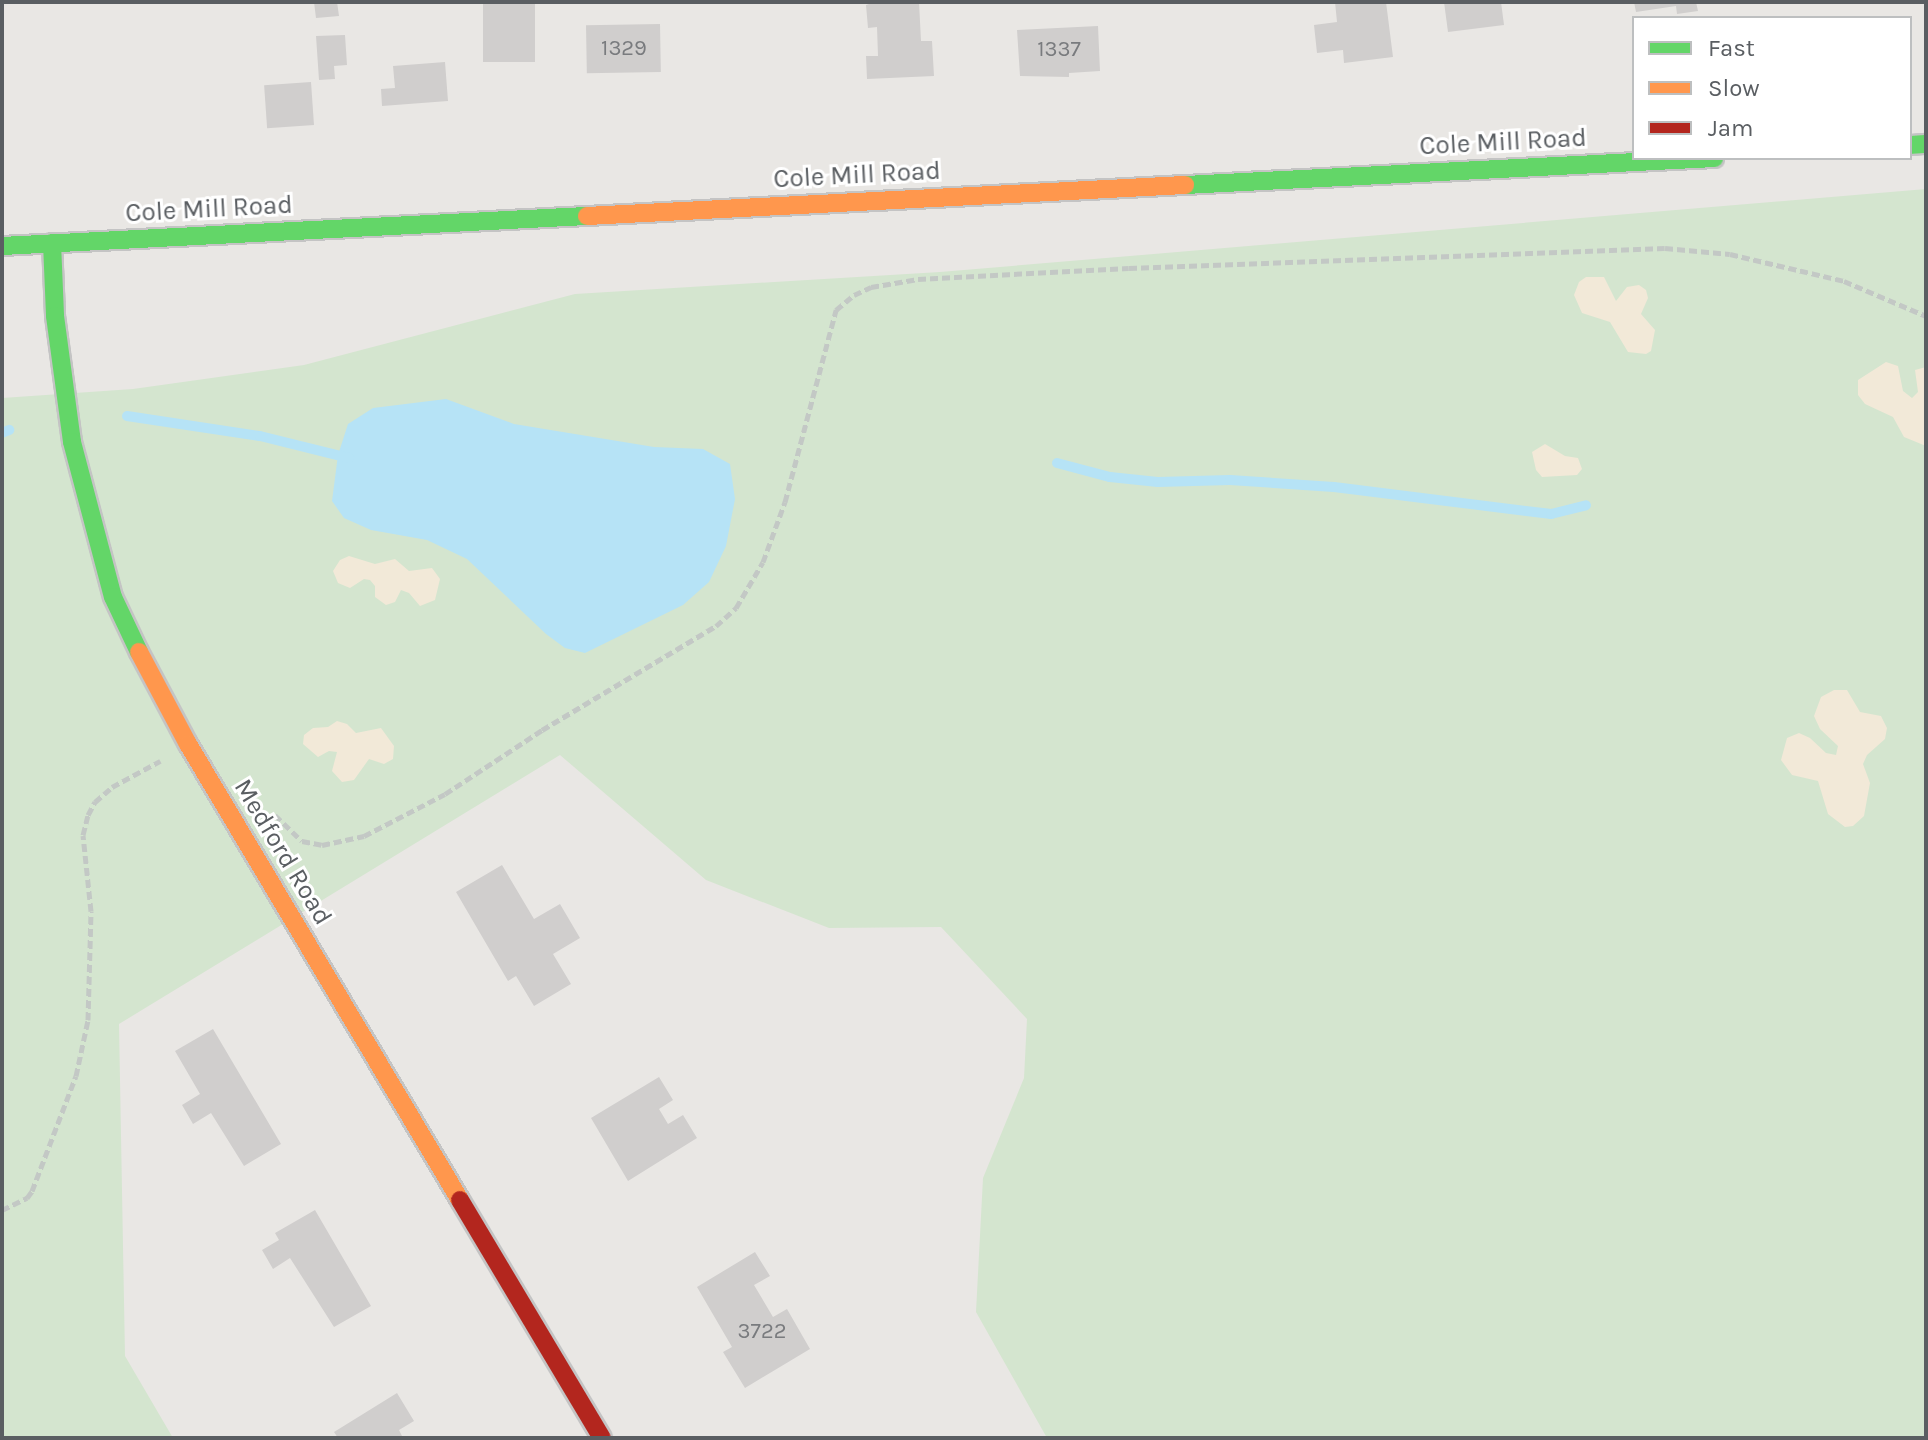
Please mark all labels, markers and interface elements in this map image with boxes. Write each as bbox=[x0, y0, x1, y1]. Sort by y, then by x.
legend bbox=[1632, 16, 1912, 160]
text: Fast bbox=[1708, 34, 1755, 62]
house number: 1329 bbox=[601, 36, 647, 62]
house number: 1337 bbox=[1037, 37, 1081, 63]
text: Slow bbox=[1708, 74, 1760, 102]
text: Jam bbox=[1708, 114, 1753, 142]
street label: Cole Mill Road bbox=[1419, 122, 1587, 162]
street label: Cole Mill Road bbox=[773, 155, 941, 195]
street label: Cole Mill Road bbox=[125, 189, 293, 229]
street label: Medford Road bbox=[227, 773, 339, 931]
house number: 3722 bbox=[738, 1319, 786, 1345]

